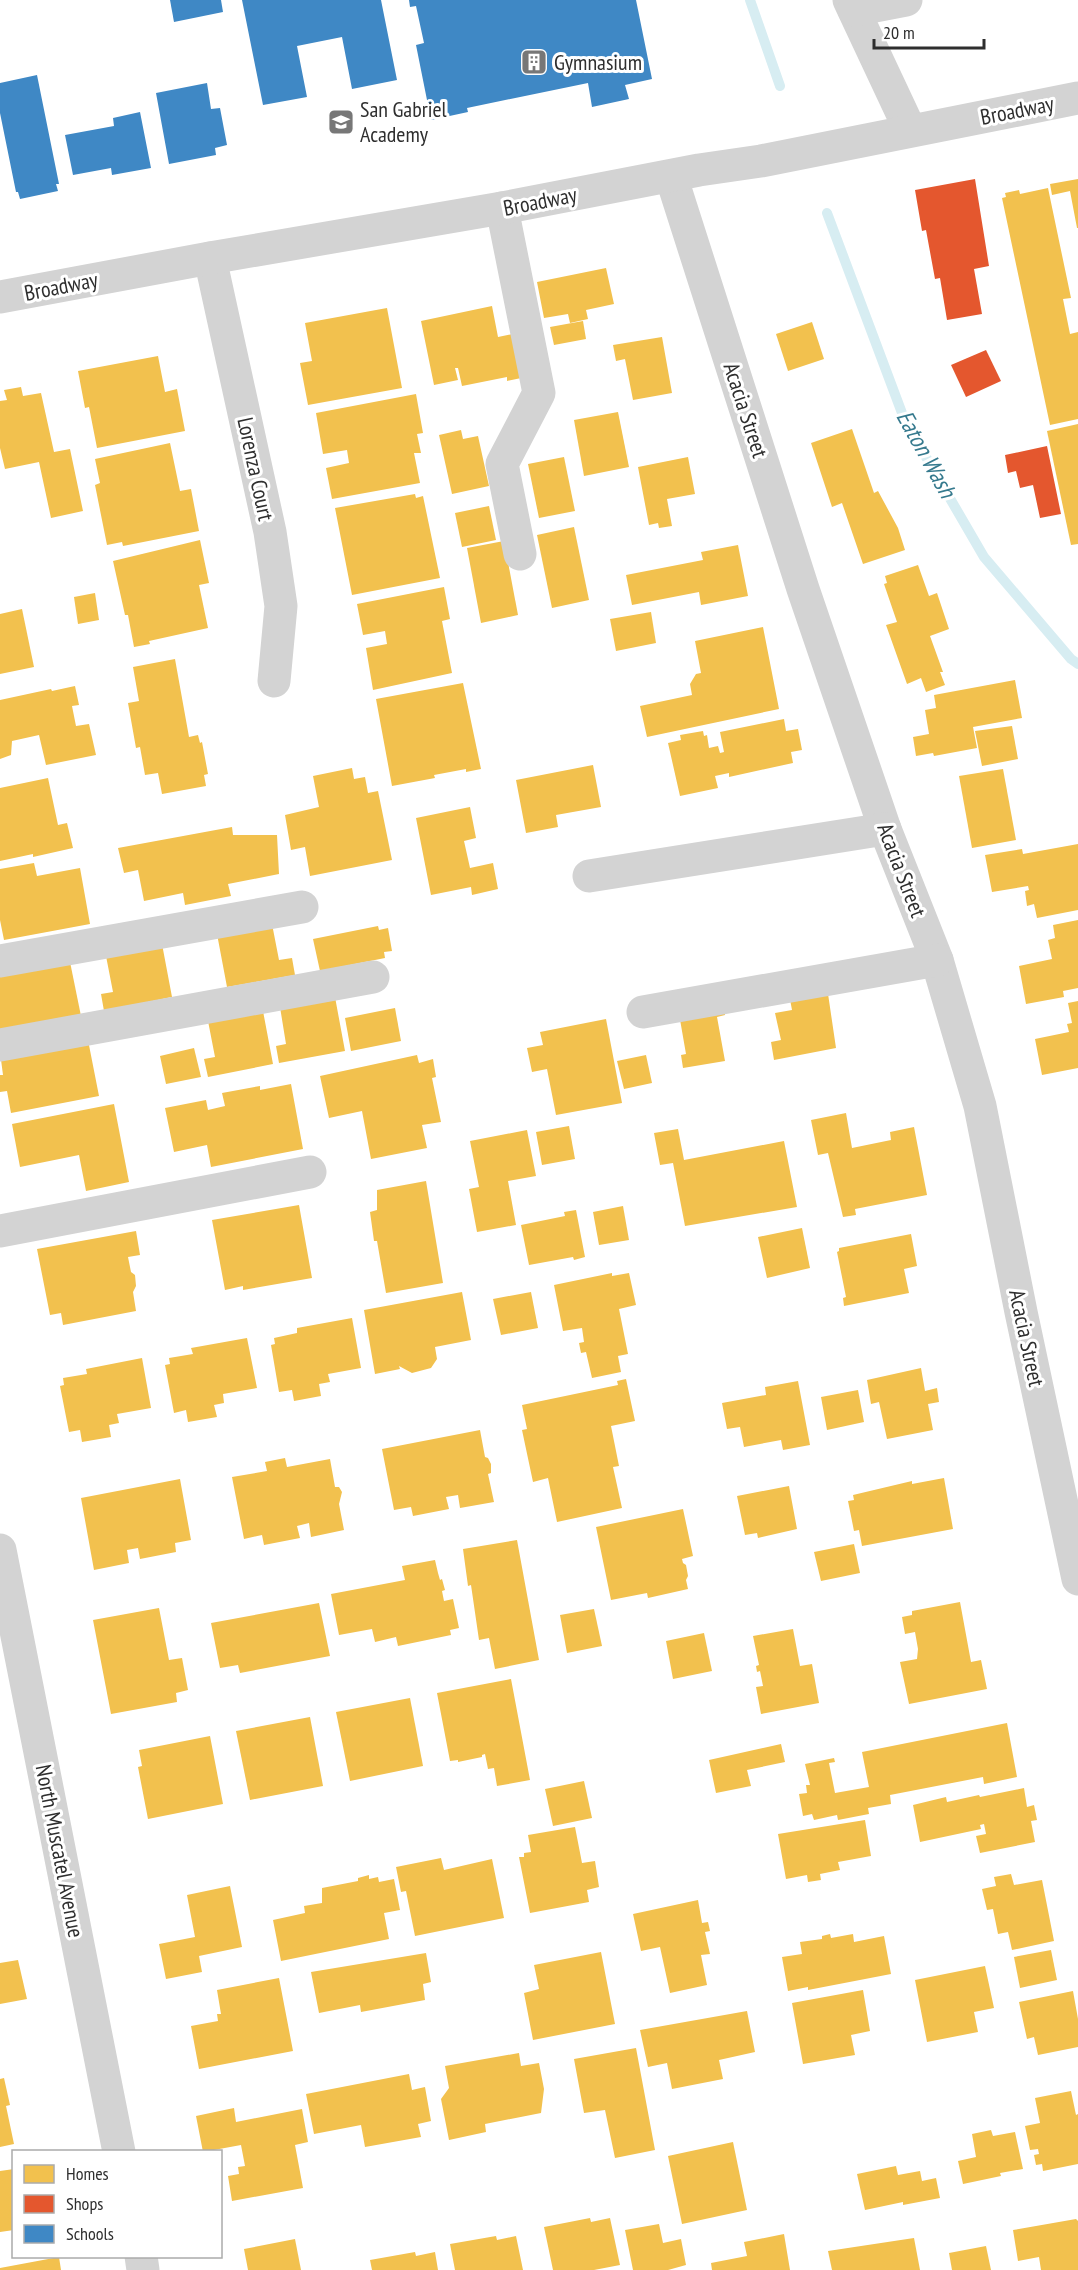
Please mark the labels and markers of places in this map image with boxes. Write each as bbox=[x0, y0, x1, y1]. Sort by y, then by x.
building icon: Gymnasium bbox=[519, 47, 549, 77]
place label: Gymnasium bbox=[554, 48, 642, 76]
place label: San Gabriel Academy bbox=[360, 95, 448, 148]
school or university icon: San Gabriel Academy bbox=[326, 107, 356, 137]

